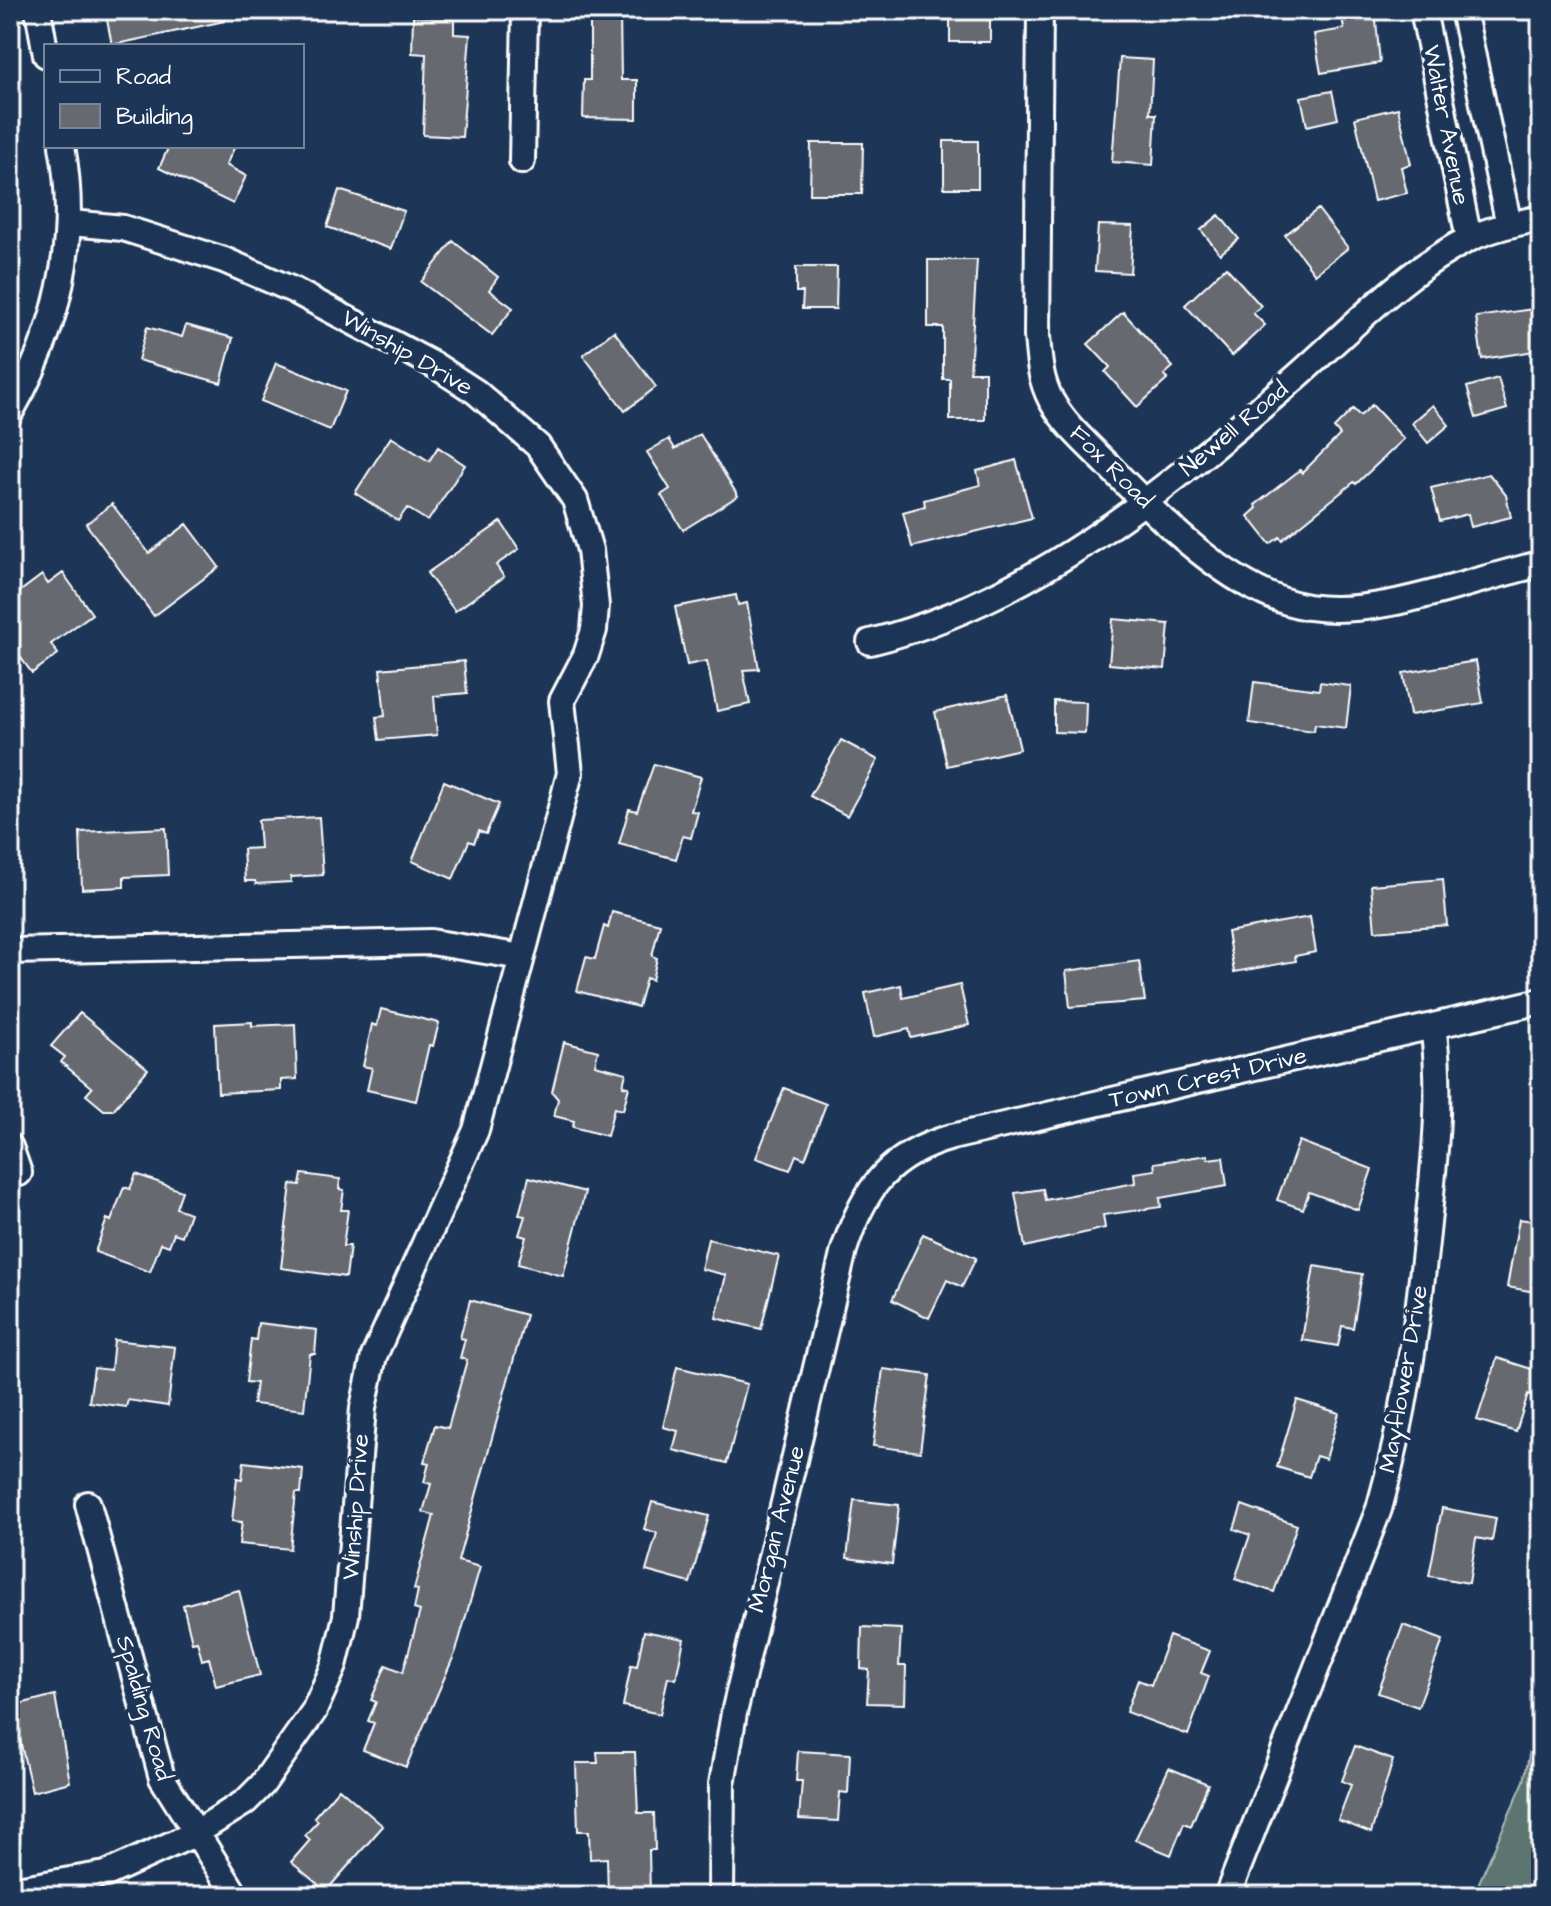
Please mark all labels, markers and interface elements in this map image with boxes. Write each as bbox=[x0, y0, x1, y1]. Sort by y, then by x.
street label: Walter Avenue bbox=[1414, 42, 1478, 208]
legend bbox=[44, 44, 304, 148]
text: Road bbox=[116, 60, 171, 94]
text: Building bbox=[116, 100, 193, 135]
street label: Winship Drive bbox=[335, 302, 479, 404]
street label: Newell Road bbox=[1172, 373, 1296, 485]
street label: Fox Road bbox=[1061, 417, 1161, 517]
street label: Town Crest Drive bbox=[1106, 1039, 1310, 1117]
street label: Mayflower Drive bbox=[1371, 1283, 1438, 1476]
street label: Winship Drive bbox=[334, 1433, 378, 1581]
street label: Morgan Avenue bbox=[740, 1442, 815, 1616]
street label: Spalding Road bbox=[106, 1631, 181, 1785]

